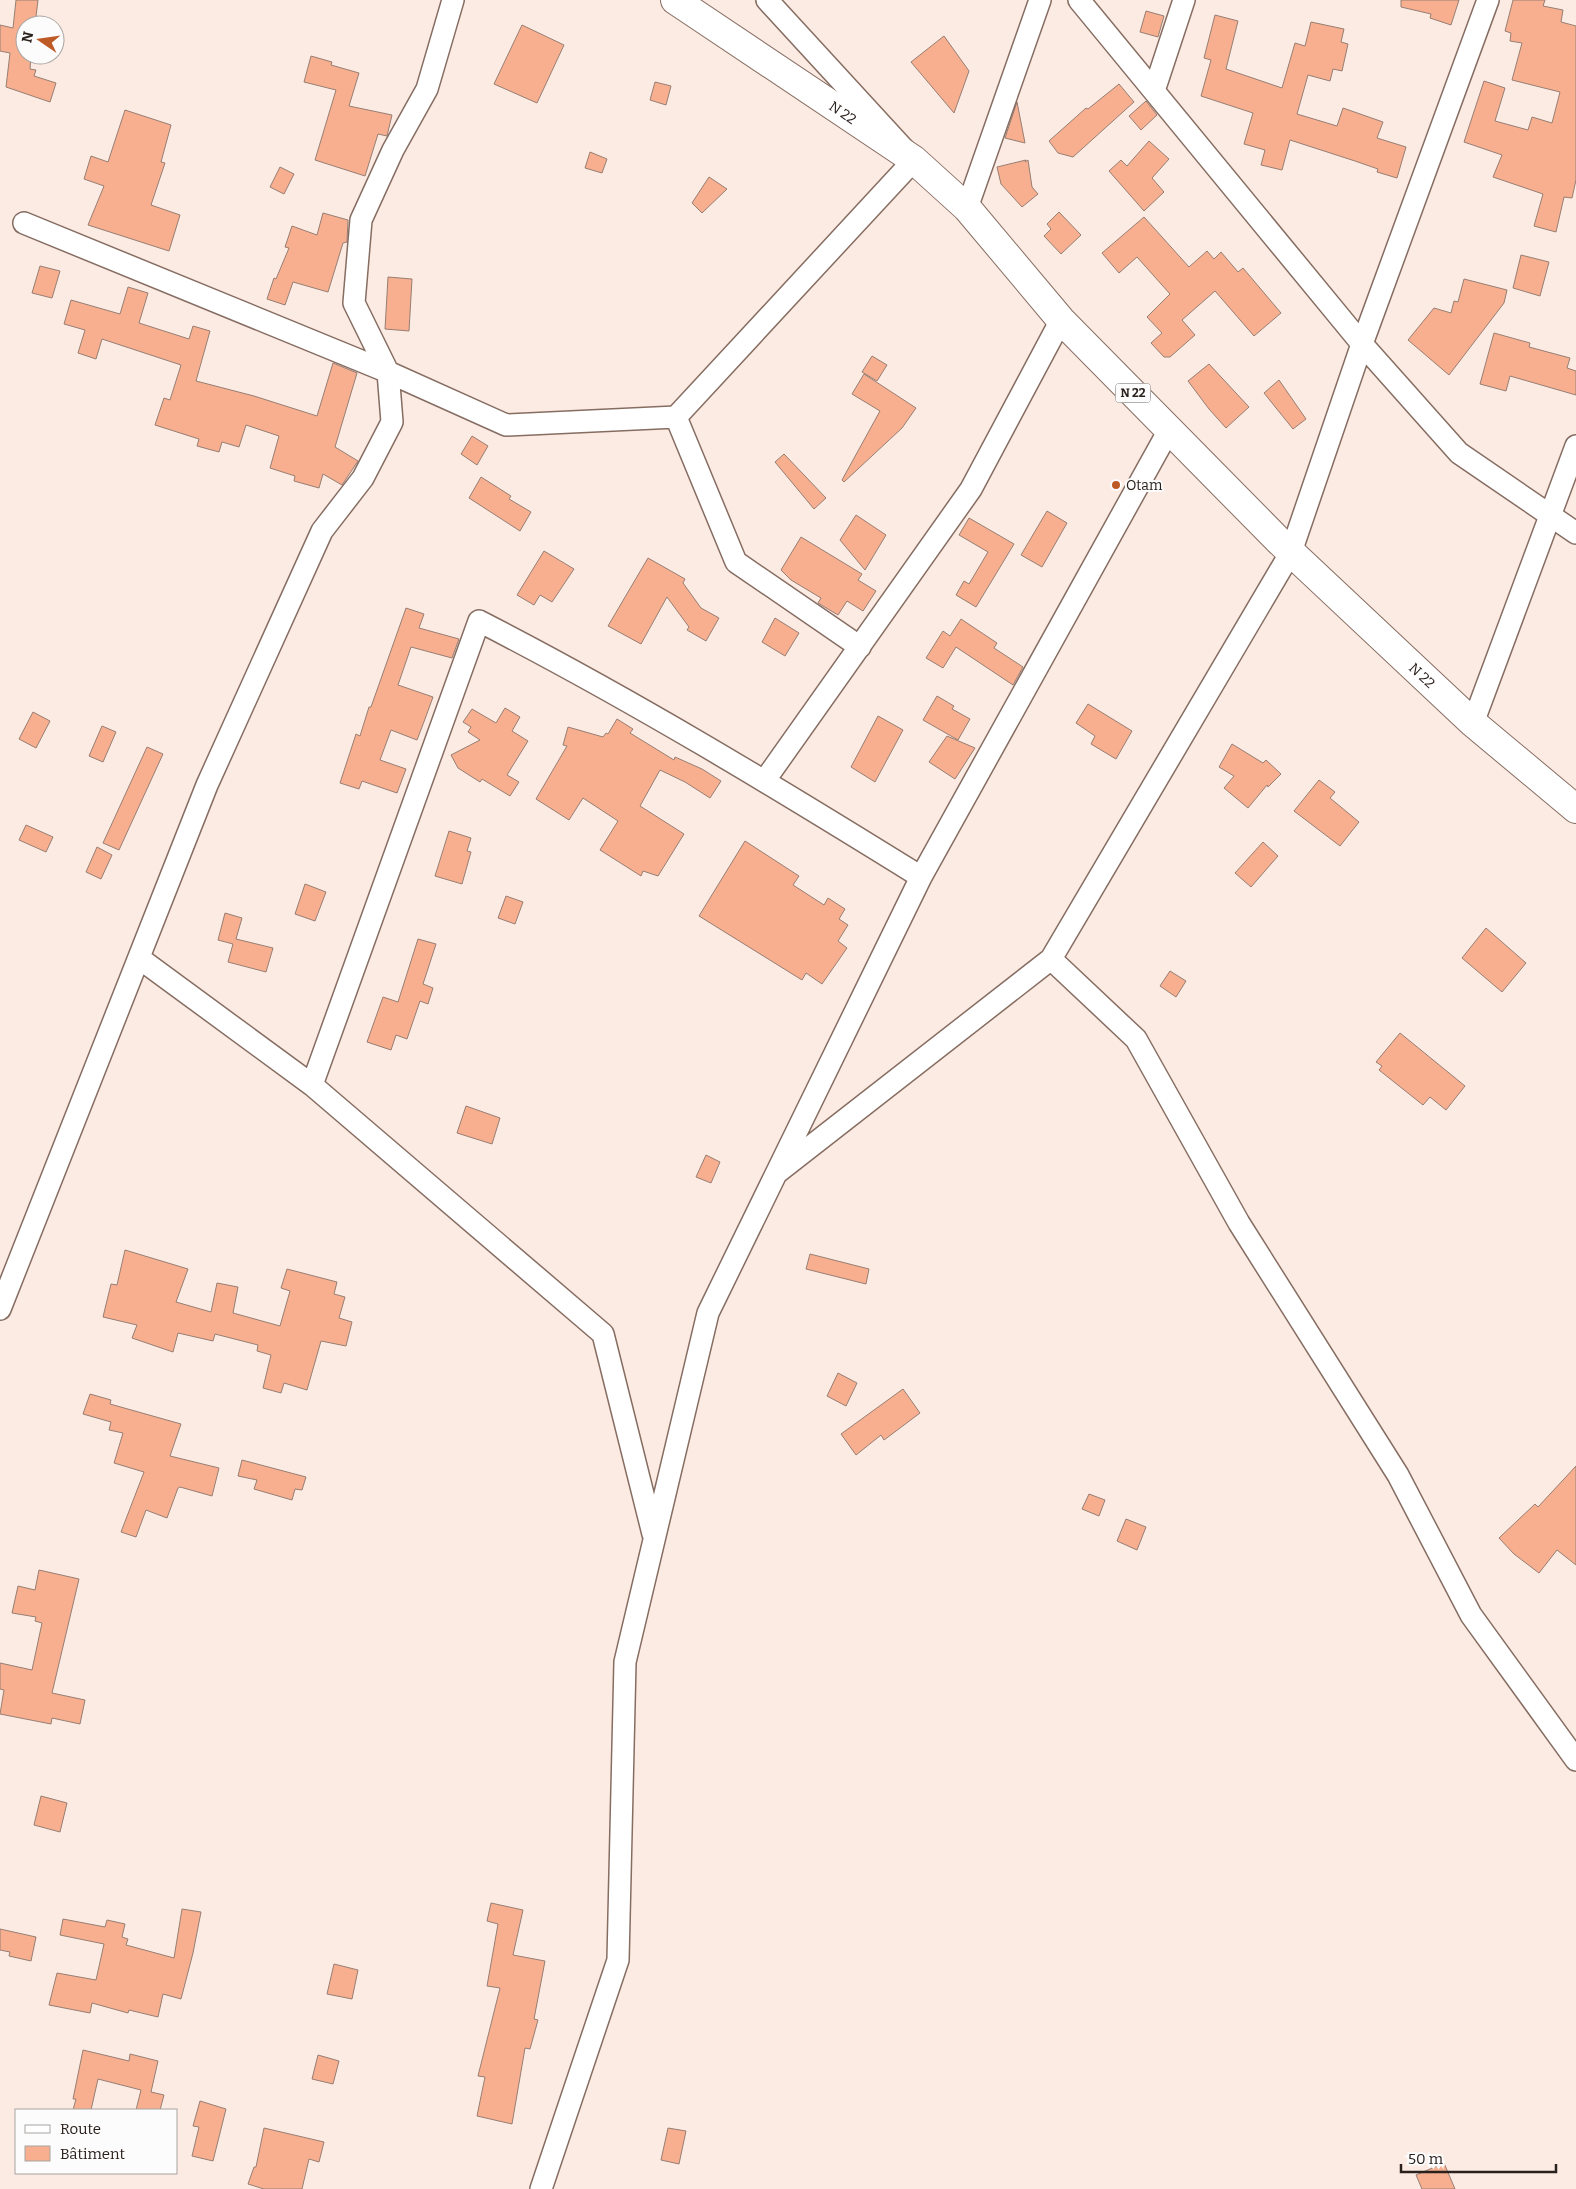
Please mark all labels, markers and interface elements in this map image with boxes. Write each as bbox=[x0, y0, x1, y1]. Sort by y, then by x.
north arrow bbox=[15, 15, 65, 65]
text: N bbox=[18, 30, 37, 44]
street label: N 22 bbox=[826, 98, 859, 128]
road number: N 22 bbox=[1116, 383, 1150, 402]
place label: Otam bbox=[1126, 477, 1163, 494]
marker: Otam bbox=[1110, 479, 1122, 491]
street label: N 22 bbox=[1405, 659, 1438, 692]
legend bbox=[15, 2109, 178, 2174]
text: Route bbox=[60, 2120, 101, 2138]
scale bar bbox=[1401, 2142, 1556, 2174]
text: Bâtiment bbox=[60, 2145, 125, 2163]
text: 50 m bbox=[1408, 2150, 1444, 2168]

